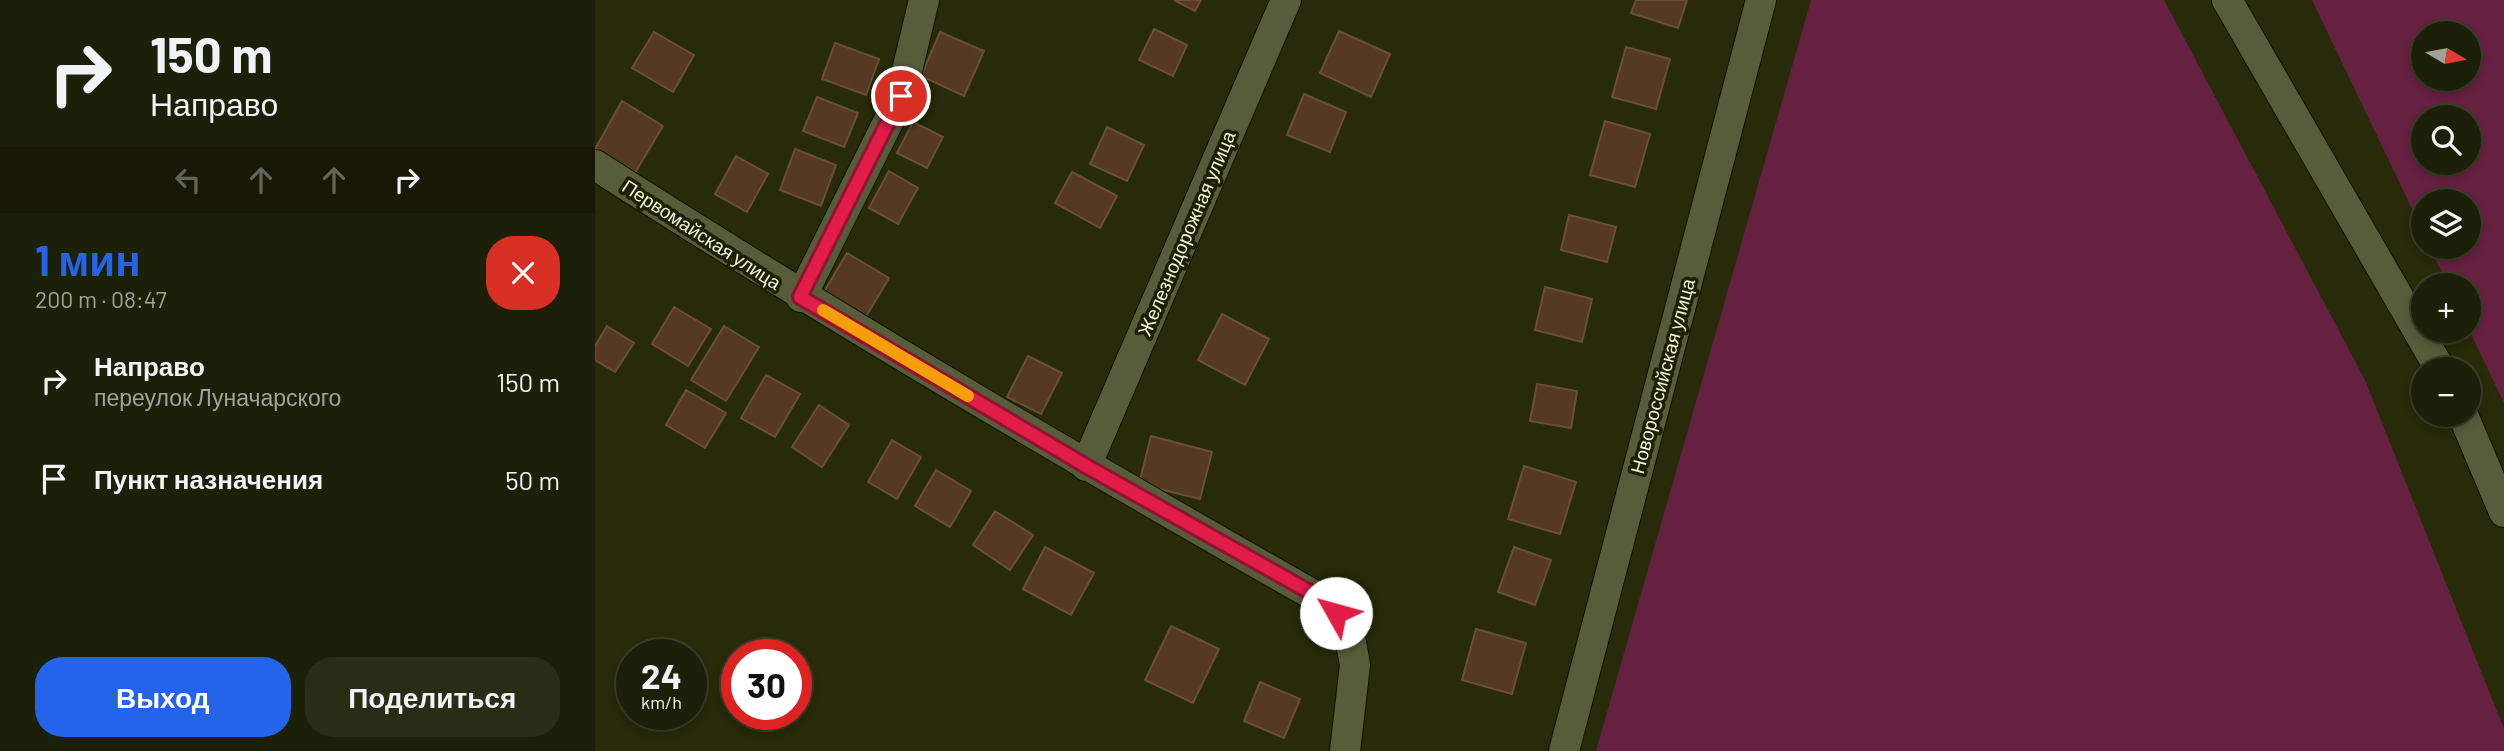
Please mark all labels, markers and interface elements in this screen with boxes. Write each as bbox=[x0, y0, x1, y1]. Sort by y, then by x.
north arrow bbox=[2411, 21, 2481, 91]
map controls bbox=[2411, 21, 2481, 427]
text: 150 m bbox=[150, 24, 272, 83]
icon: right bbox=[35, 28, 126, 119]
pin bbox=[871, 66, 931, 126]
icon: arrive bbox=[882, 77, 920, 115]
text: Направо bbox=[150, 84, 278, 122]
button: search bbox=[2411, 105, 2481, 175]
street label: Железнодорожная улица bbox=[1132, 127, 1240, 339]
icon: left bbox=[169, 161, 207, 199]
icon: ahead bbox=[242, 161, 280, 199]
icon: ahead bbox=[315, 161, 353, 199]
icon: right bbox=[388, 161, 426, 199]
street label: Первомайская улица bbox=[618, 174, 786, 294]
button: layers bbox=[2411, 189, 2481, 259]
text: 1 мин bbox=[35, 234, 141, 284]
button: close bbox=[486, 236, 560, 310]
button: + bbox=[2411, 273, 2481, 343]
street label: Новороссийская улица bbox=[1625, 275, 1699, 476]
text: 200 m · 08:47 bbox=[35, 285, 167, 313]
text: Направо bbox=[94, 350, 205, 381]
button: − bbox=[2411, 357, 2481, 427]
icon: right bbox=[35, 362, 73, 400]
text: 150 m bbox=[496, 366, 560, 397]
text: переулок Луначарского bbox=[94, 383, 341, 411]
icon: arrive bbox=[35, 460, 73, 498]
text: Пункт назначения bbox=[94, 463, 323, 494]
text: 50 m bbox=[505, 464, 560, 495]
position arrow bbox=[1299, 576, 1373, 650]
speed limit sign: 30 bbox=[721, 639, 812, 730]
text: 24 bbox=[641, 654, 682, 696]
button: Выход bbox=[35, 657, 291, 737]
button: Поделиться bbox=[305, 657, 560, 737]
text: km/h bbox=[641, 691, 682, 713]

